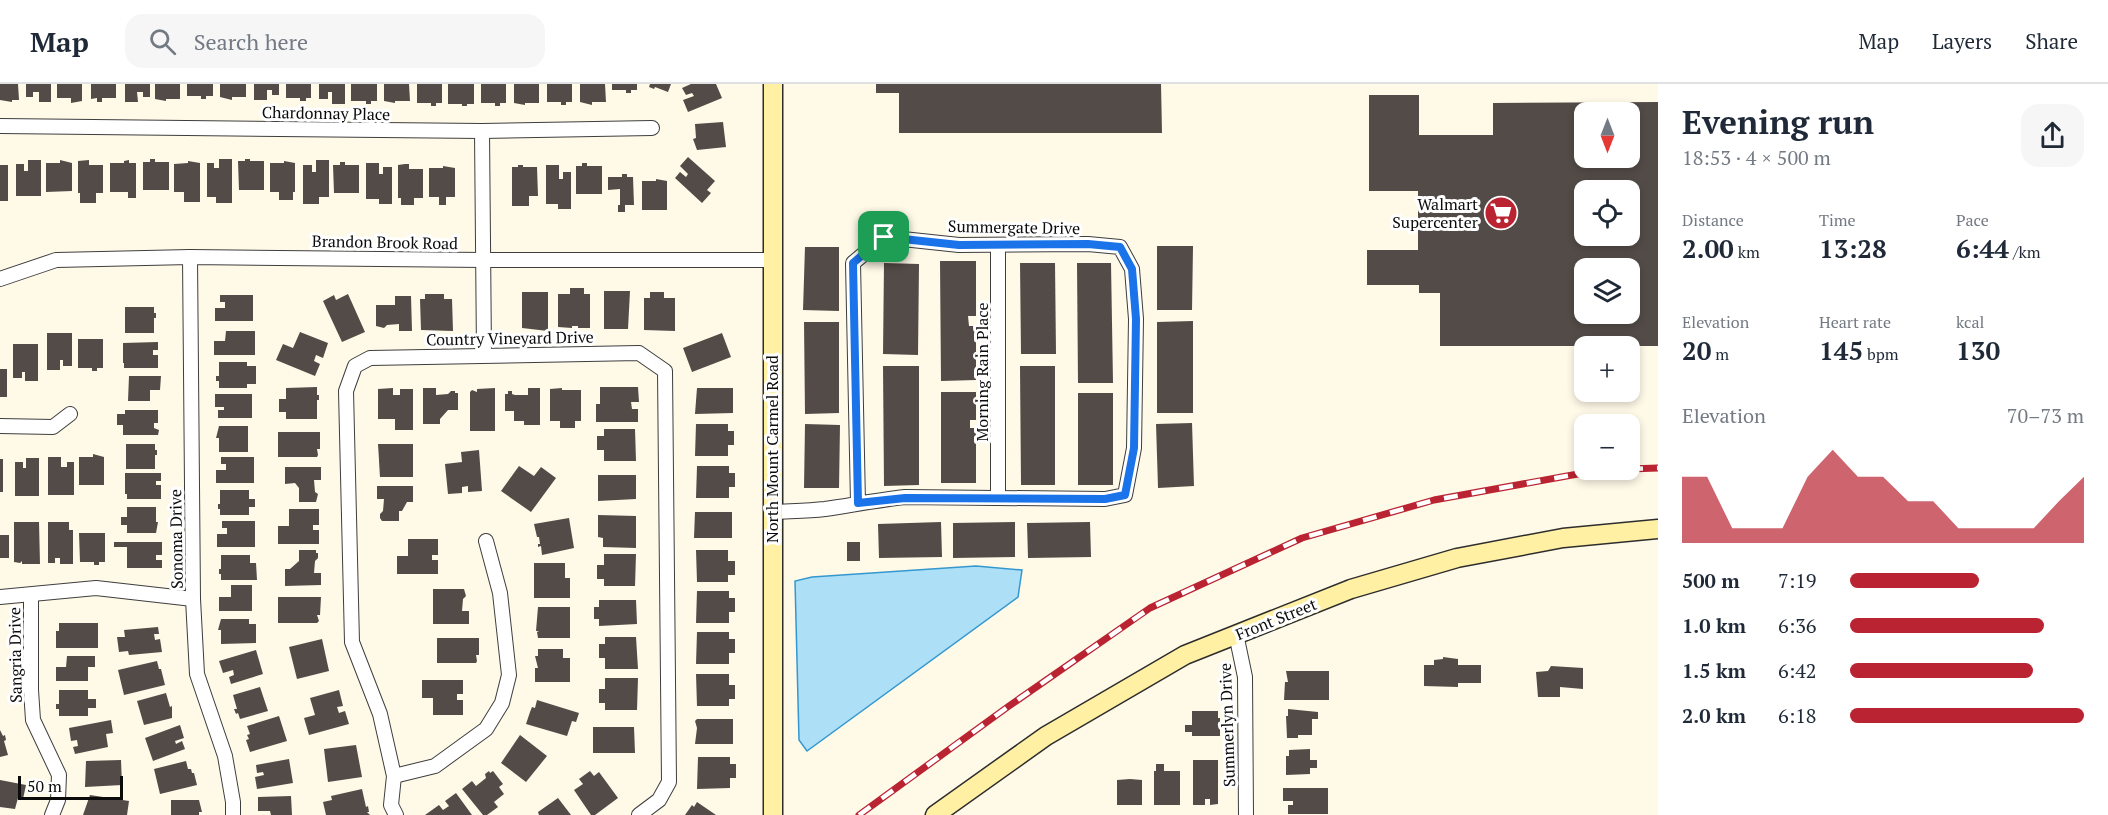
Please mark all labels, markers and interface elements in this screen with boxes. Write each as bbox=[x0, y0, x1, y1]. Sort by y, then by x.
search box bbox=[125, 14, 545, 68]
text: Map bbox=[30, 23, 89, 60]
icon: search bbox=[146, 25, 179, 58]
text: Search here bbox=[194, 27, 308, 56]
text: Map bbox=[1858, 27, 1899, 55]
text: Layers bbox=[1932, 27, 1992, 55]
text: Share bbox=[2025, 27, 2078, 55]
text: Evening run bbox=[1682, 100, 1874, 143]
street label: Chardonnay Place bbox=[262, 101, 390, 125]
north arrow bbox=[1574, 102, 1640, 168]
map controls bbox=[1574, 102, 1640, 480]
button: share bbox=[2021, 104, 2084, 167]
text: 18:53 · 4 × 500 m bbox=[1682, 144, 1831, 171]
button: locate bbox=[1574, 180, 1640, 246]
place label: Walmart Supercenter bbox=[1392, 193, 1479, 233]
supermarket icon: Walmart Supercenter bbox=[1483, 195, 1519, 231]
text: Distance bbox=[1682, 209, 1744, 231]
text: Time bbox=[1819, 209, 1856, 231]
text: Pace bbox=[1956, 209, 1989, 231]
pin bbox=[858, 211, 909, 262]
street label: Summergate Drive bbox=[948, 215, 1080, 239]
icon: arrive bbox=[867, 220, 900, 253]
street label: Brandon Brook Road bbox=[312, 230, 458, 254]
text: 2.00 bbox=[1682, 231, 1734, 265]
text: 13:28 bbox=[1819, 231, 1887, 265]
text: 6:44 bbox=[1956, 231, 2009, 265]
text: km bbox=[1734, 241, 1760, 263]
text: /km bbox=[2009, 241, 2040, 263]
button: layers bbox=[1574, 258, 1640, 324]
street label: Morning Rain Place bbox=[971, 302, 993, 442]
text: Elevation bbox=[1682, 311, 1749, 333]
text: Heart rate bbox=[1819, 311, 1891, 333]
text: kcal bbox=[1956, 311, 1984, 333]
street label: Country Vineyard Drive bbox=[426, 326, 594, 350]
text: 20 bbox=[1682, 333, 1711, 367]
text: 145 bbox=[1819, 333, 1863, 367]
text: 130 bbox=[1956, 333, 2000, 367]
button: + bbox=[1574, 336, 1640, 402]
text: m bbox=[1711, 343, 1729, 365]
text: bpm bbox=[1863, 343, 1899, 365]
street label: North Mount Carmel Road bbox=[761, 355, 783, 543]
text: Elevation bbox=[1682, 402, 1766, 429]
text: 70–73 m bbox=[2007, 402, 2084, 429]
button: − bbox=[1574, 414, 1640, 480]
street label: Sonoma Drive bbox=[164, 489, 188, 589]
text: 500 m bbox=[1682, 567, 1740, 594]
text: 7:19 bbox=[1778, 567, 1817, 594]
street label: Front Street bbox=[1232, 593, 1320, 645]
street label: Sangria Drive bbox=[3, 607, 27, 703]
text: 1.0 km bbox=[1682, 612, 1746, 639]
text: 6:36 bbox=[1778, 612, 1817, 639]
text: 1.5 km bbox=[1682, 657, 1746, 684]
text: 6:42 bbox=[1778, 657, 1817, 684]
street label: Summerlyn Drive bbox=[1214, 663, 1240, 787]
text: 2.0 km bbox=[1682, 702, 1746, 729]
text: 6:18 bbox=[1778, 702, 1817, 729]
scale bar bbox=[18, 773, 123, 800]
text: 50 m bbox=[27, 775, 62, 797]

